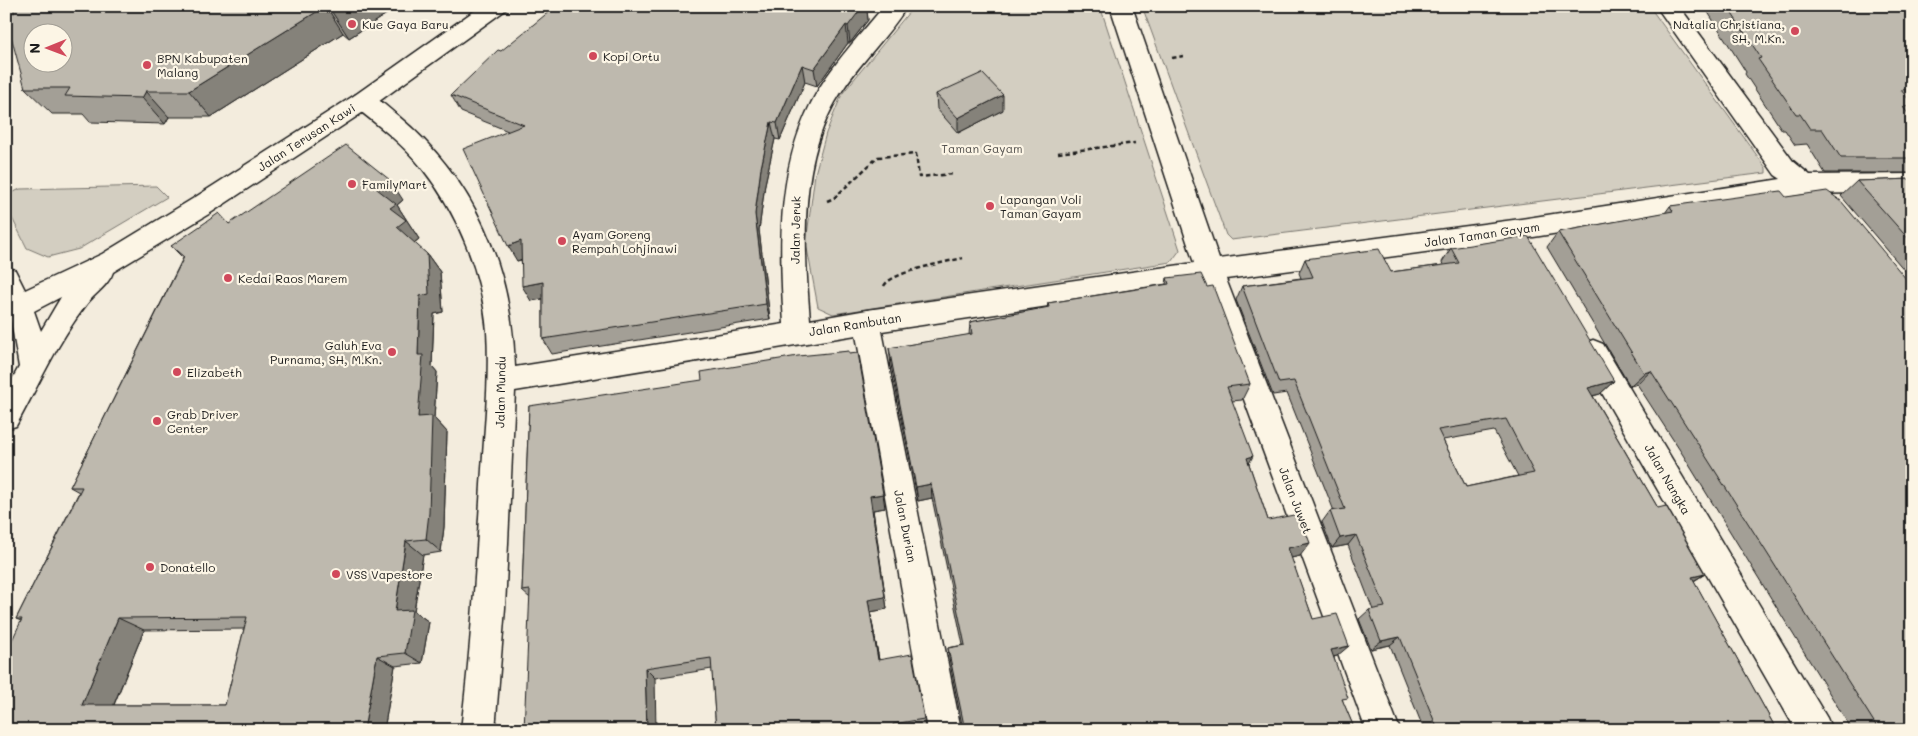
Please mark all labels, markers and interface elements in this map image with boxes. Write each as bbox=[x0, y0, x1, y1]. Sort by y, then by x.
place label: Kue Gaya Baru bbox=[362, 16, 449, 32]
place label: Natalia Christiana, SH, M.Kn. bbox=[1673, 16, 1785, 46]
marker: Kue Gaya Baru bbox=[346, 18, 358, 30]
north arrow bbox=[22, 22, 72, 72]
marker: Natalia Christiana, SH, M.Kn. bbox=[1789, 25, 1801, 37]
text: N bbox=[25, 43, 44, 54]
place label: Kopi Ortu bbox=[603, 48, 660, 64]
place label: BPN Kabupaten Malang bbox=[157, 50, 248, 80]
marker: Kopi Ortu bbox=[587, 50, 599, 62]
marker: BPN Kabupaten Malang bbox=[141, 59, 153, 71]
street label: Jalan Terusan Kawi bbox=[254, 99, 358, 175]
park label: Taman Gayam bbox=[941, 140, 1023, 156]
place label: FamilyMart bbox=[362, 176, 427, 192]
marker: FamilyMart bbox=[346, 178, 358, 190]
place label: Lapangan Voli Taman Gayam bbox=[1000, 191, 1082, 221]
street label: Jalan Jeruk bbox=[786, 196, 804, 264]
marker: Lapangan Voli Taman Gayam bbox=[984, 200, 996, 212]
street label: Jalan Taman Gayam bbox=[1423, 218, 1541, 250]
place label: Ayam Goreng Rempah Lohjinawi bbox=[572, 226, 677, 256]
marker: Ayam Goreng Rempah Lohjinawi bbox=[556, 235, 568, 247]
place label: Kedai Raos Marem bbox=[238, 270, 347, 286]
marker: Kedai Raos Marem bbox=[222, 272, 234, 284]
street label: Jalan Rambutan bbox=[808, 309, 902, 339]
place label: Galuh Eva Purnama, SH, M.Kn. bbox=[270, 337, 382, 367]
marker: Galuh Eva Purnama, SH, M.Kn. bbox=[386, 346, 398, 358]
street label: Jalan Mundu bbox=[491, 356, 509, 428]
place label: Elizabeth bbox=[187, 364, 242, 380]
marker: Elizabeth bbox=[171, 366, 183, 378]
place label: Grab Driver Center bbox=[167, 406, 239, 436]
marker: Grab Driver Center bbox=[151, 415, 163, 427]
street label: Jalan Nangka bbox=[1641, 441, 1695, 517]
street label: Jalan Juwet bbox=[1276, 464, 1316, 536]
street label: Jalan Durian bbox=[891, 488, 921, 564]
place label: Donatello bbox=[160, 559, 215, 575]
marker: Donatello bbox=[144, 561, 156, 573]
place label: VSS Vapestore bbox=[346, 566, 433, 582]
marker: VSS Vapestore bbox=[330, 568, 342, 580]

